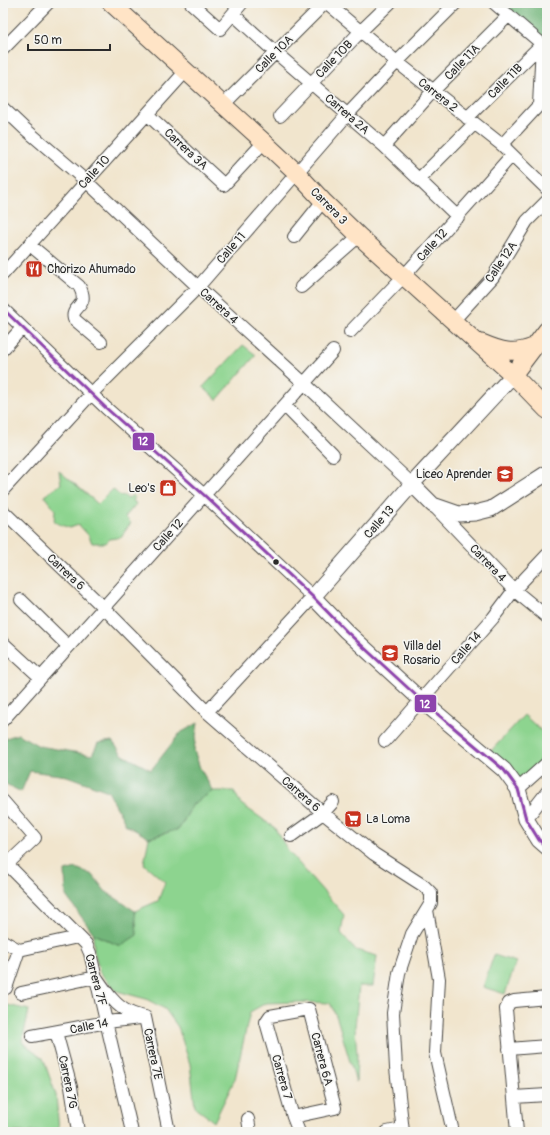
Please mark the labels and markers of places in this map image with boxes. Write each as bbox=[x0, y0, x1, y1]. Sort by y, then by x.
restaurant icon: Chorizo Ahumado bbox=[24, 259, 44, 279]
place label: Chorizo Ahumado bbox=[47, 262, 136, 277]
school or university icon: Liceo Aprender bbox=[495, 464, 515, 484]
place label: Liceo Aprender bbox=[416, 467, 493, 482]
shop icon: Leo's bbox=[158, 478, 178, 498]
place label: Leo's bbox=[128, 481, 156, 496]
unlabelled marker bbox=[271, 557, 281, 567]
place label: Villa del Rosario bbox=[403, 639, 441, 668]
school or university icon: Villa del Rosario bbox=[380, 643, 400, 663]
supermarket icon: La Loma bbox=[343, 809, 363, 829]
place label: La Loma bbox=[366, 812, 410, 827]

